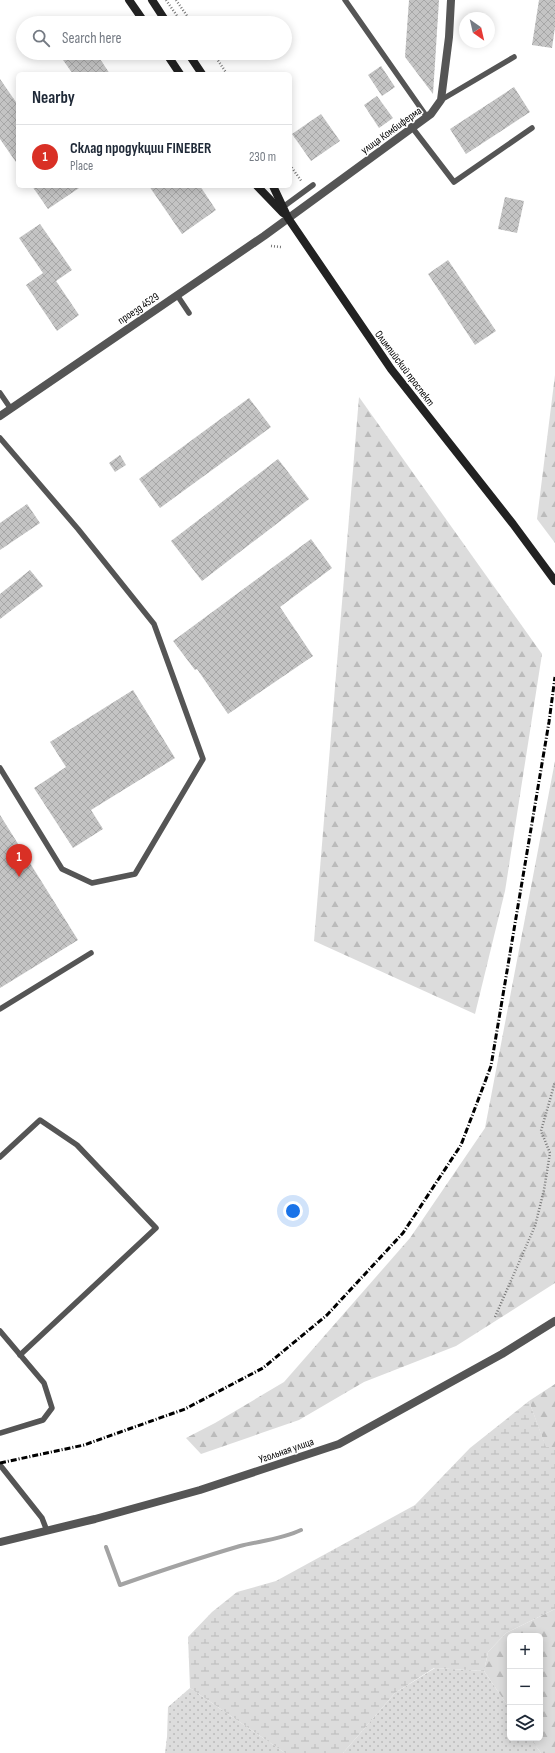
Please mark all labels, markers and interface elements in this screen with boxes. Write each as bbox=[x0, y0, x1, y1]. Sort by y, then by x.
north arrow bbox=[459, 12, 495, 48]
search box bbox=[16, 16, 292, 60]
icon: search bbox=[30, 27, 52, 49]
text: Search here bbox=[62, 29, 122, 48]
text: Nearby bbox=[32, 88, 75, 108]
street label: улица Комбиферма bbox=[358, 104, 424, 157]
text: Склад продукции FINEBER bbox=[70, 139, 211, 158]
text: 1 bbox=[42, 149, 48, 165]
text: 230 m bbox=[249, 149, 276, 165]
text: Place bbox=[70, 158, 93, 174]
street label: проезд 4529 bbox=[115, 290, 161, 327]
street label: Олимпийский проспект bbox=[372, 328, 437, 409]
pin: 1 bbox=[6, 844, 32, 877]
your location bbox=[283, 1201, 303, 1221]
street label: Угольная улица bbox=[257, 1435, 315, 1466]
map controls bbox=[507, 1633, 543, 1741]
button: + bbox=[507, 1633, 543, 1669]
button: − bbox=[507, 1669, 543, 1705]
button: layers bbox=[507, 1705, 543, 1741]

